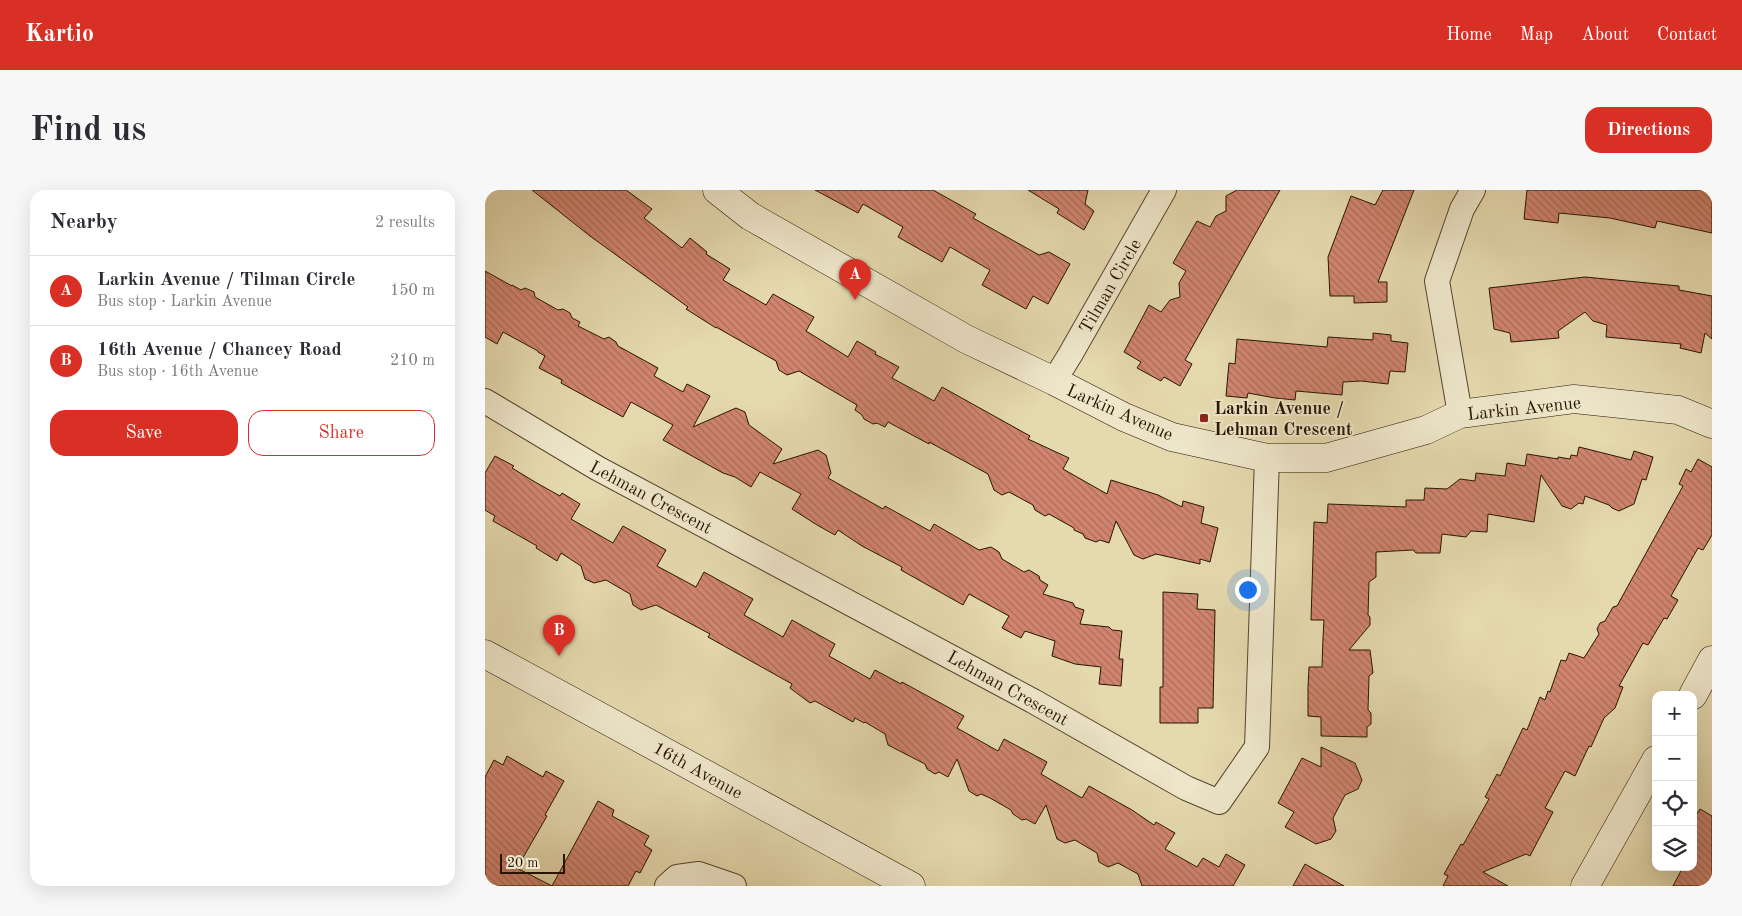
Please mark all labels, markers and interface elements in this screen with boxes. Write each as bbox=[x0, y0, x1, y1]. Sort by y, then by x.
text: Kartio bbox=[25, 23, 94, 47]
text: Home bbox=[1446, 26, 1492, 44]
text: Map bbox=[1520, 26, 1553, 44]
text: About bbox=[1581, 26, 1629, 44]
text: Contact bbox=[1657, 26, 1717, 44]
button: Directions bbox=[1585, 107, 1712, 153]
text: Find us bbox=[30, 113, 146, 148]
text: Nearby bbox=[50, 212, 118, 233]
text: 2 results bbox=[375, 215, 435, 231]
street label: Tilman Circle bbox=[1077, 236, 1145, 337]
pin: A bbox=[839, 259, 871, 300]
text: Larkin Avenue / Tilman Circle bbox=[97, 271, 356, 290]
text: A bbox=[60, 283, 72, 299]
text: 150 m bbox=[390, 283, 435, 299]
text: Bus stop · Larkin Avenue bbox=[97, 294, 272, 310]
text: 16th Avenue / Chancey Road bbox=[97, 341, 342, 360]
text: B bbox=[60, 353, 72, 369]
text: 210 m bbox=[390, 353, 435, 369]
text: Bus stop · 16th Avenue bbox=[97, 364, 258, 380]
street label: Larkin Avenue bbox=[1064, 381, 1176, 444]
street label: Larkin Avenue bbox=[1466, 394, 1582, 424]
place label: Larkin Avenue / Lehman Crescent bbox=[1214, 400, 1353, 439]
button: Save bbox=[50, 410, 238, 456]
button: Share bbox=[248, 410, 435, 456]
marker: Larkin Avenue / Lehman Crescent bbox=[1198, 412, 1210, 424]
street label: Lehman Crescent bbox=[586, 458, 715, 538]
your location bbox=[1235, 577, 1261, 603]
pin: B bbox=[543, 615, 575, 656]
street label: Lehman Crescent bbox=[944, 648, 1071, 730]
map controls bbox=[1652, 691, 1697, 871]
button: + bbox=[1652, 691, 1697, 736]
button: − bbox=[1652, 736, 1697, 781]
street label: 16th Avenue bbox=[650, 739, 745, 803]
button: locate bbox=[1652, 781, 1697, 826]
button: layers bbox=[1652, 826, 1697, 871]
scale bar bbox=[500, 851, 565, 874]
text: 20 m bbox=[507, 856, 538, 870]

